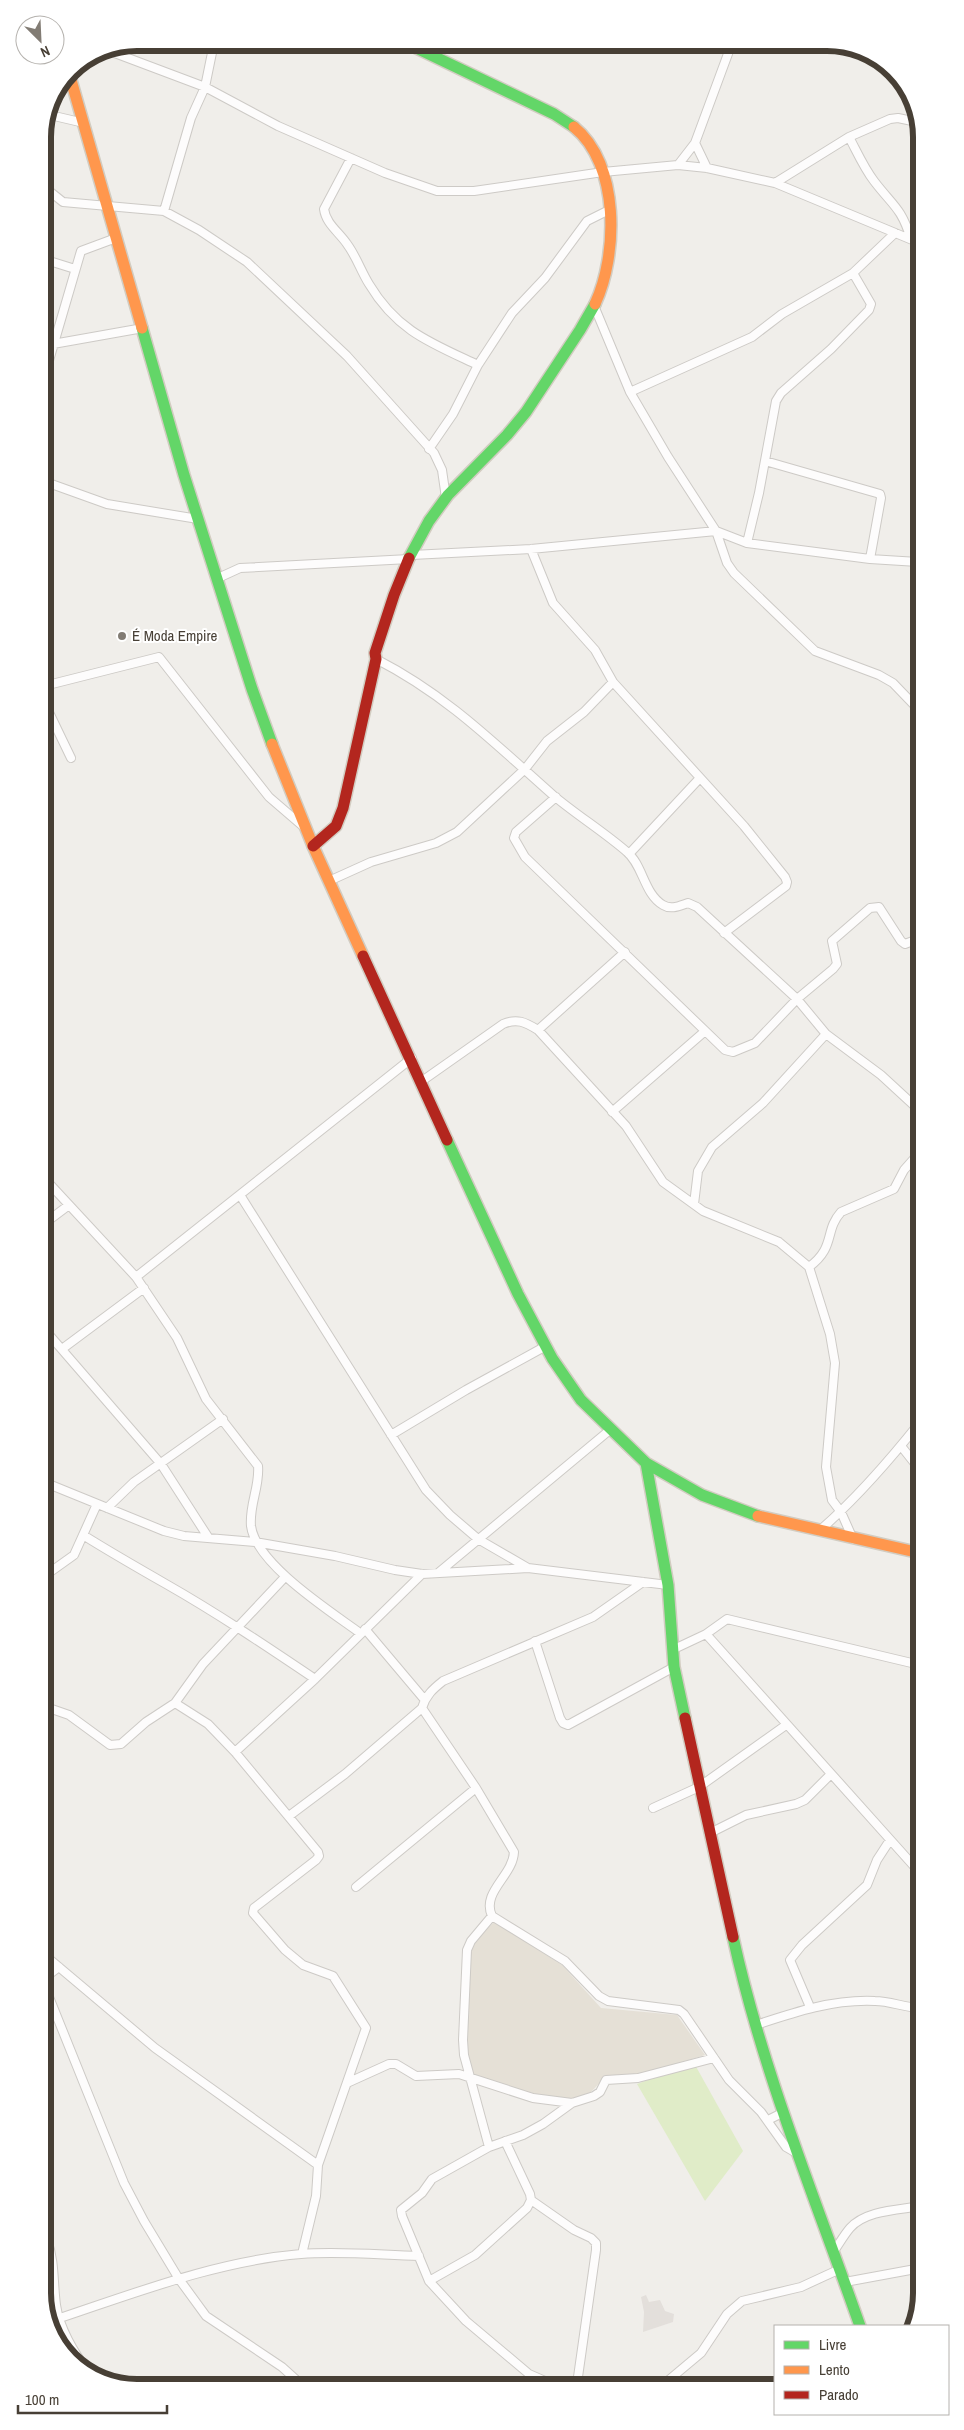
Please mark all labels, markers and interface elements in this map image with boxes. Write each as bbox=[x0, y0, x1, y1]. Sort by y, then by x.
north arrow bbox=[15, 15, 65, 65]
text: N bbox=[38, 42, 53, 62]
place label: É Moda Empire bbox=[132, 625, 218, 646]
marker: É Moda Empire bbox=[116, 630, 128, 642]
legend bbox=[774, 2325, 949, 2415]
text: Livre bbox=[819, 2334, 847, 2355]
text: Lento bbox=[819, 2359, 850, 2380]
scale bar bbox=[18, 2382, 166, 2414]
text: Parado bbox=[819, 2384, 859, 2405]
text: 100 m bbox=[25, 2389, 59, 2410]

